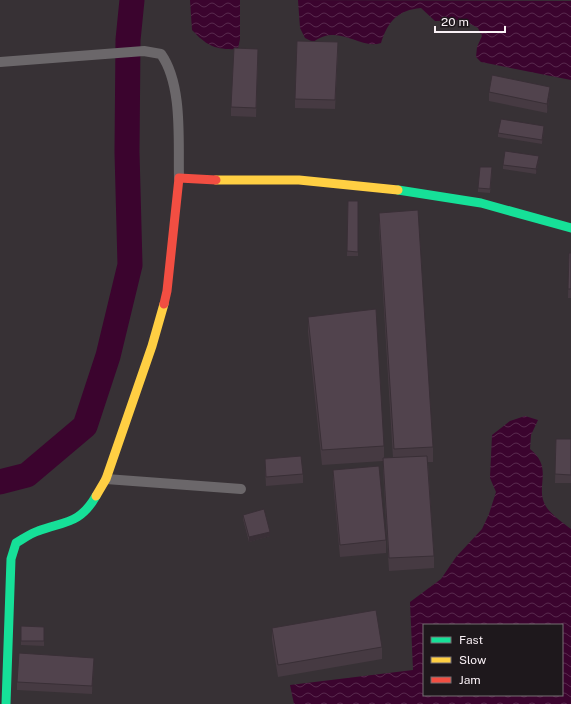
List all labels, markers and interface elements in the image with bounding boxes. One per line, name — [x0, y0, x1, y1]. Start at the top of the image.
scale bar — [435, 8, 505, 34]
text: 20 m — [441, 15, 469, 29]
legend — [423, 624, 563, 696]
text: Fast — [459, 633, 484, 647]
text: Slow — [459, 653, 487, 667]
text: Jam — [459, 673, 481, 687]

